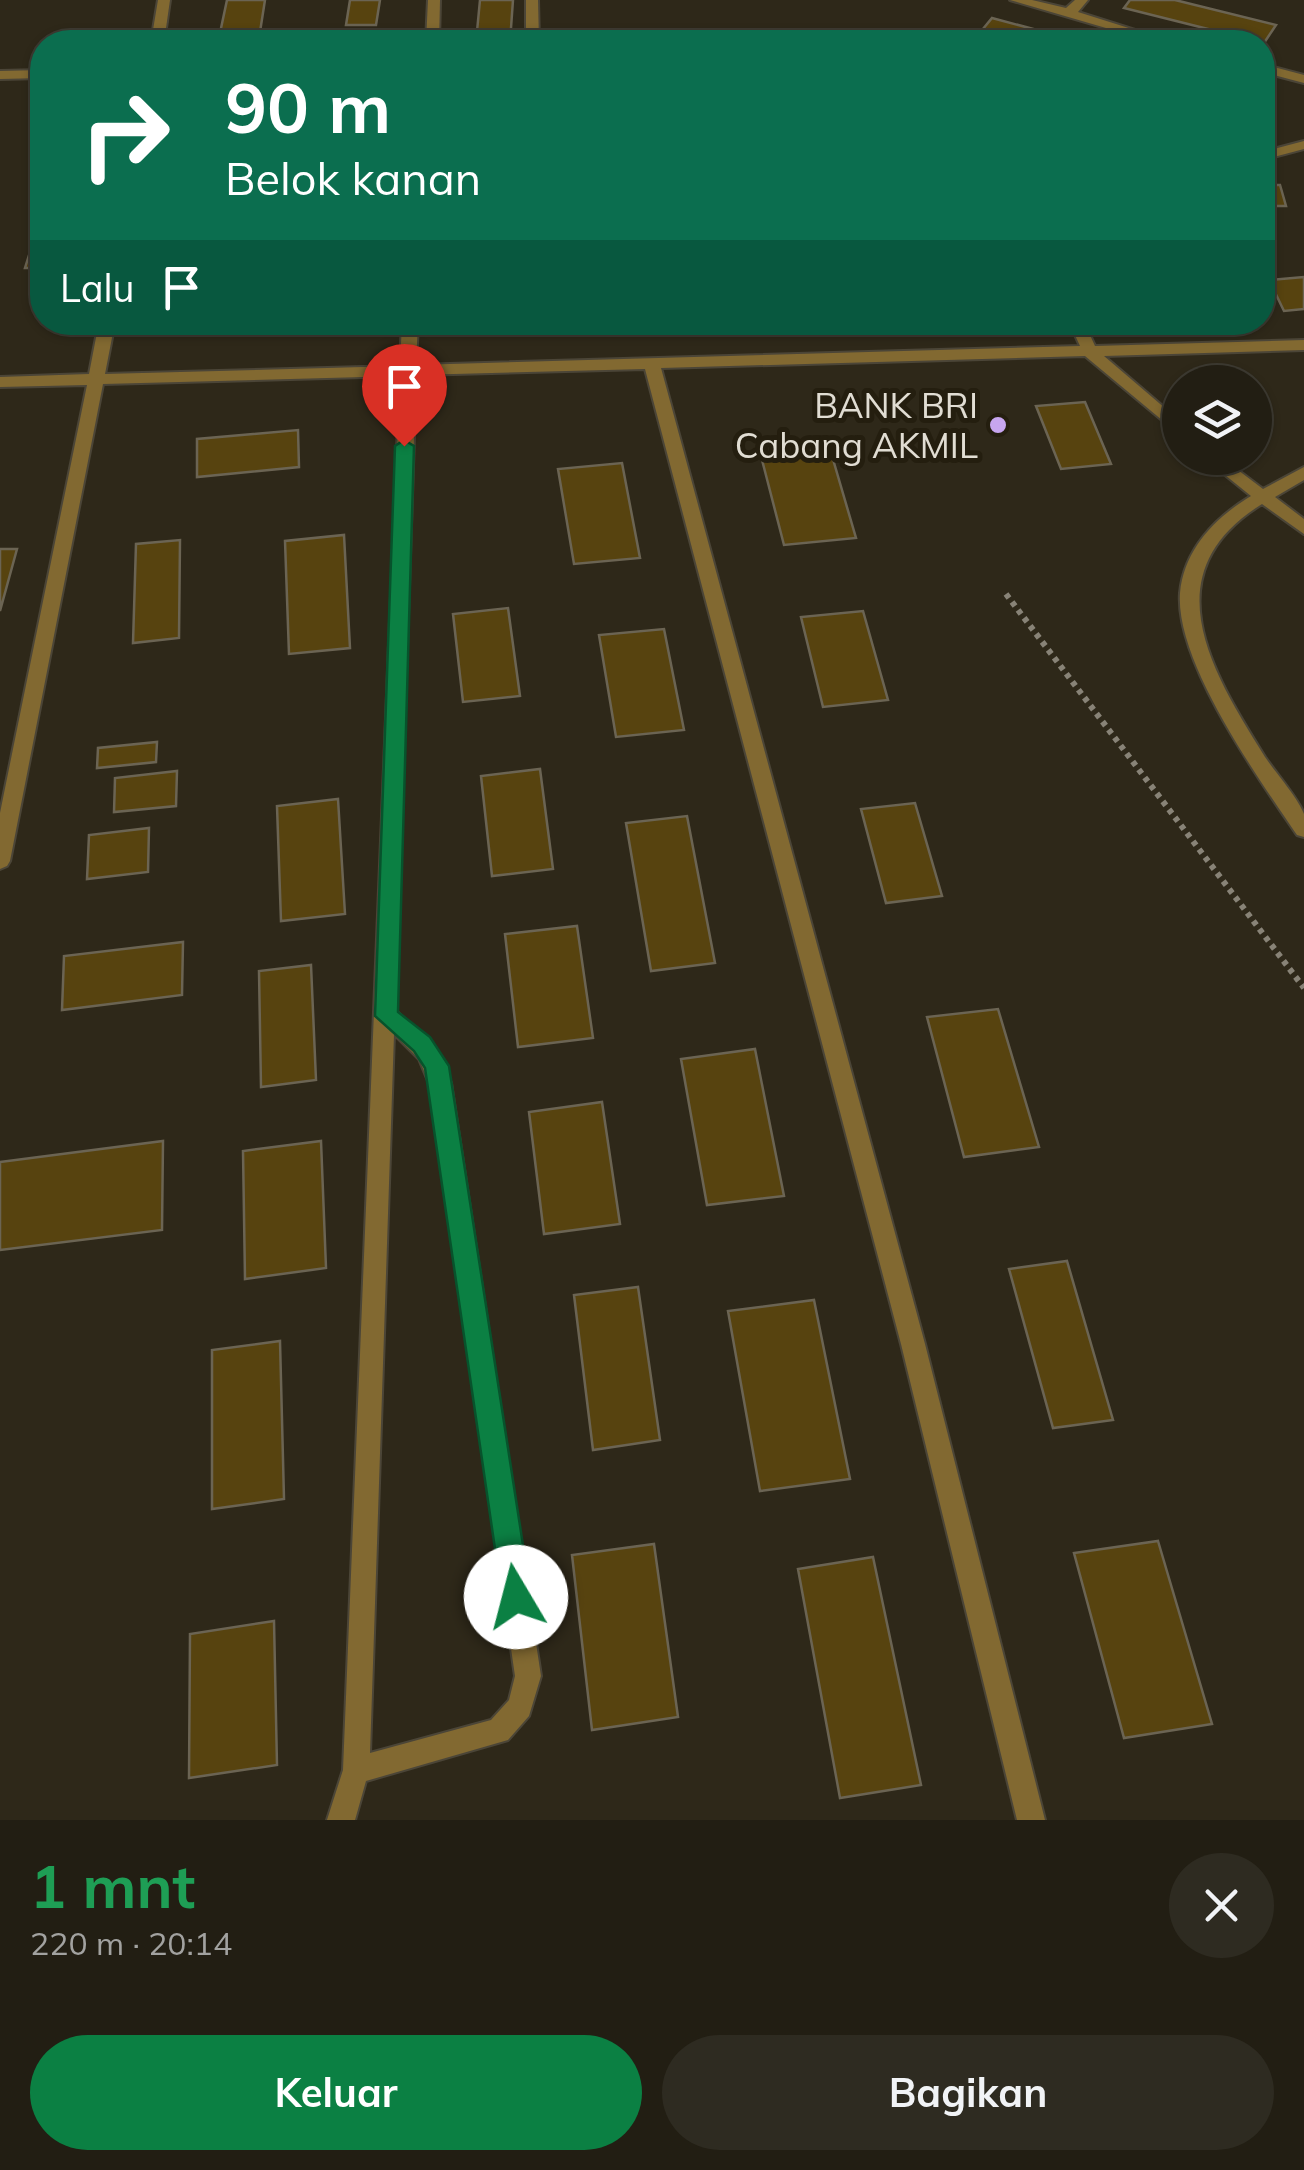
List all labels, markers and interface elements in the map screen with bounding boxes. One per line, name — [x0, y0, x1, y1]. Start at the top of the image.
text: 90 m — [225, 63, 391, 151]
icon: right — [60, 70, 190, 200]
text: Belok kanan — [225, 150, 481, 206]
icon: arrive — [154, 260, 209, 315]
text: Lalu — [60, 264, 134, 312]
pin — [362, 344, 447, 447]
icon: arrive — [377, 359, 432, 414]
map controls — [1162, 365, 1272, 475]
button: layers — [1162, 365, 1272, 475]
place label: BANK BRI Cabang AKMIL — [735, 383, 978, 467]
marker: BANK BRI Cabang AKMIL — [987, 414, 1009, 436]
position arrow — [464, 1545, 568, 1649]
text: 1 mnt — [30, 1848, 195, 1923]
button: close — [1169, 1853, 1274, 1958]
text: 220 m · 20:14 — [30, 1923, 232, 1963]
button: Keluar — [30, 2035, 642, 2150]
button: Bagikan — [662, 2035, 1274, 2150]

